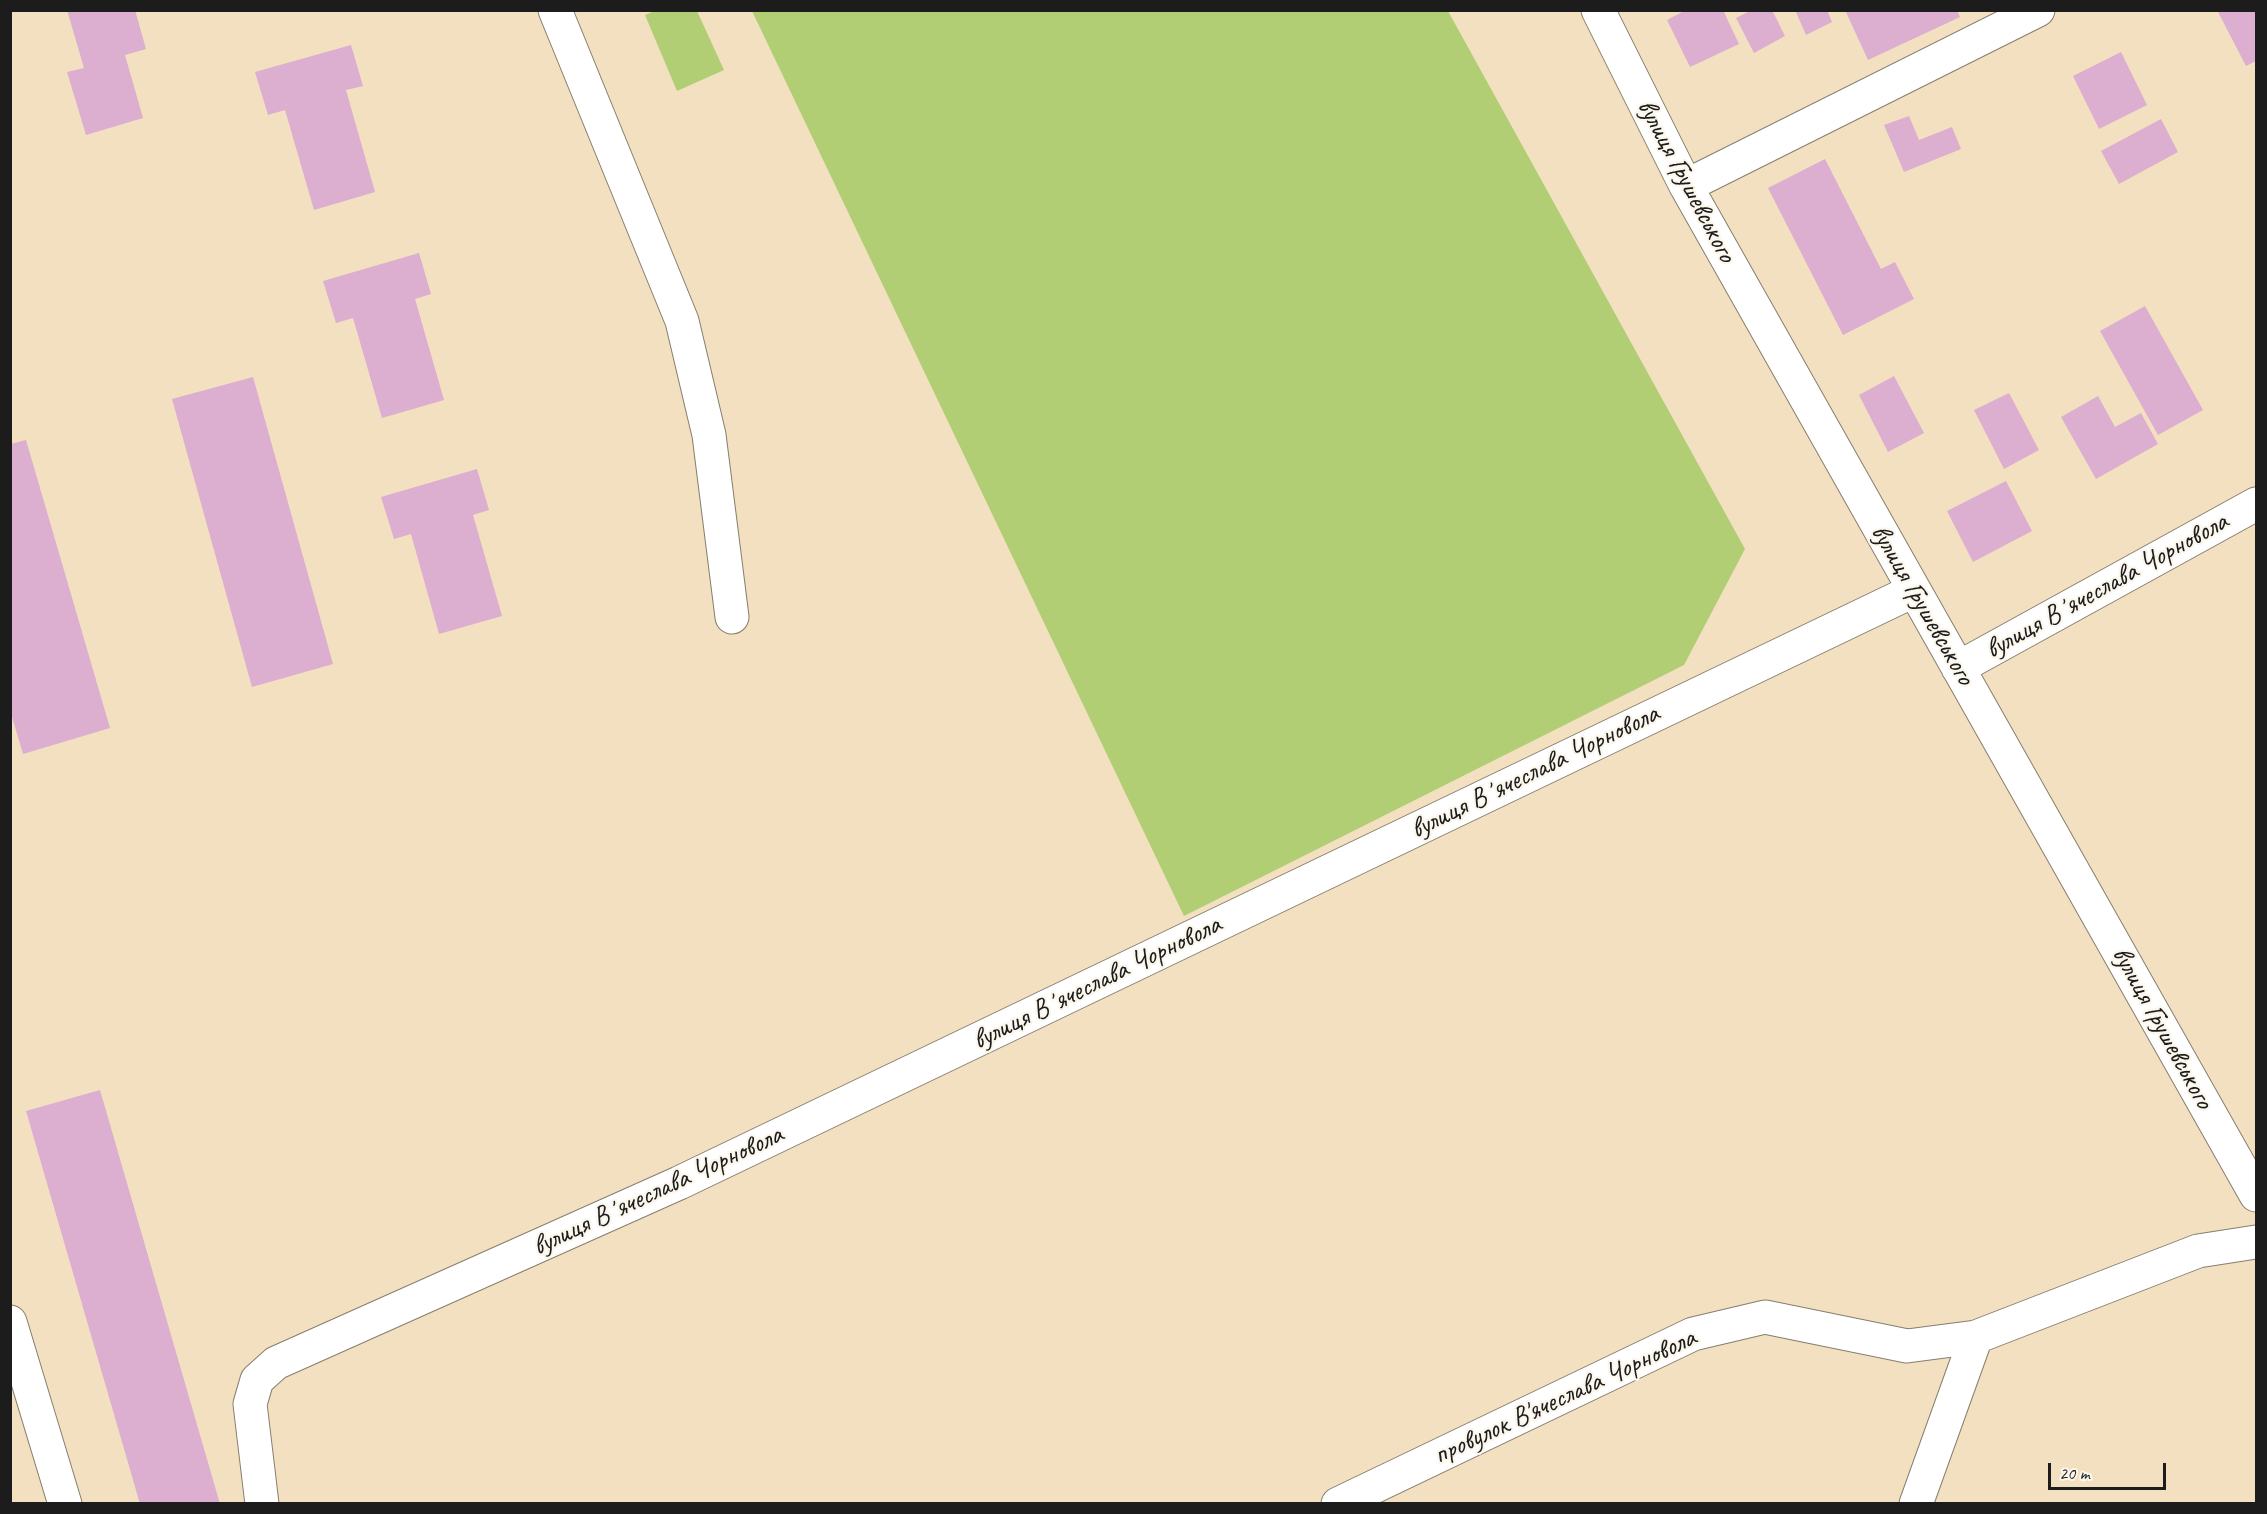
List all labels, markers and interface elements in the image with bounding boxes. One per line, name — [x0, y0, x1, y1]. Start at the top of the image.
street label: вулиця Грушевського — [1629, 94, 1743, 268]
street label: вулиця Вʼячеслава Чорновола — [1980, 505, 2234, 667]
street label: вулиця Грушевського — [1862, 519, 1982, 691]
street label: вулиця Вʼячеслава Чорновола — [1405, 697, 1665, 847]
street label: вулиця Вʼячеслава Чорновола — [967, 908, 1227, 1058]
street label: вулиця Грушевського — [2104, 941, 2220, 1115]
street label: вулиця Вʼячеслава Чорновола — [527, 1118, 789, 1264]
street label: провулок В'ячеслава Чорновола — [1428, 1321, 1702, 1473]
scale bar — [2051, 1451, 2170, 1489]
text: 20 m — [2059, 1462, 2090, 1484]

